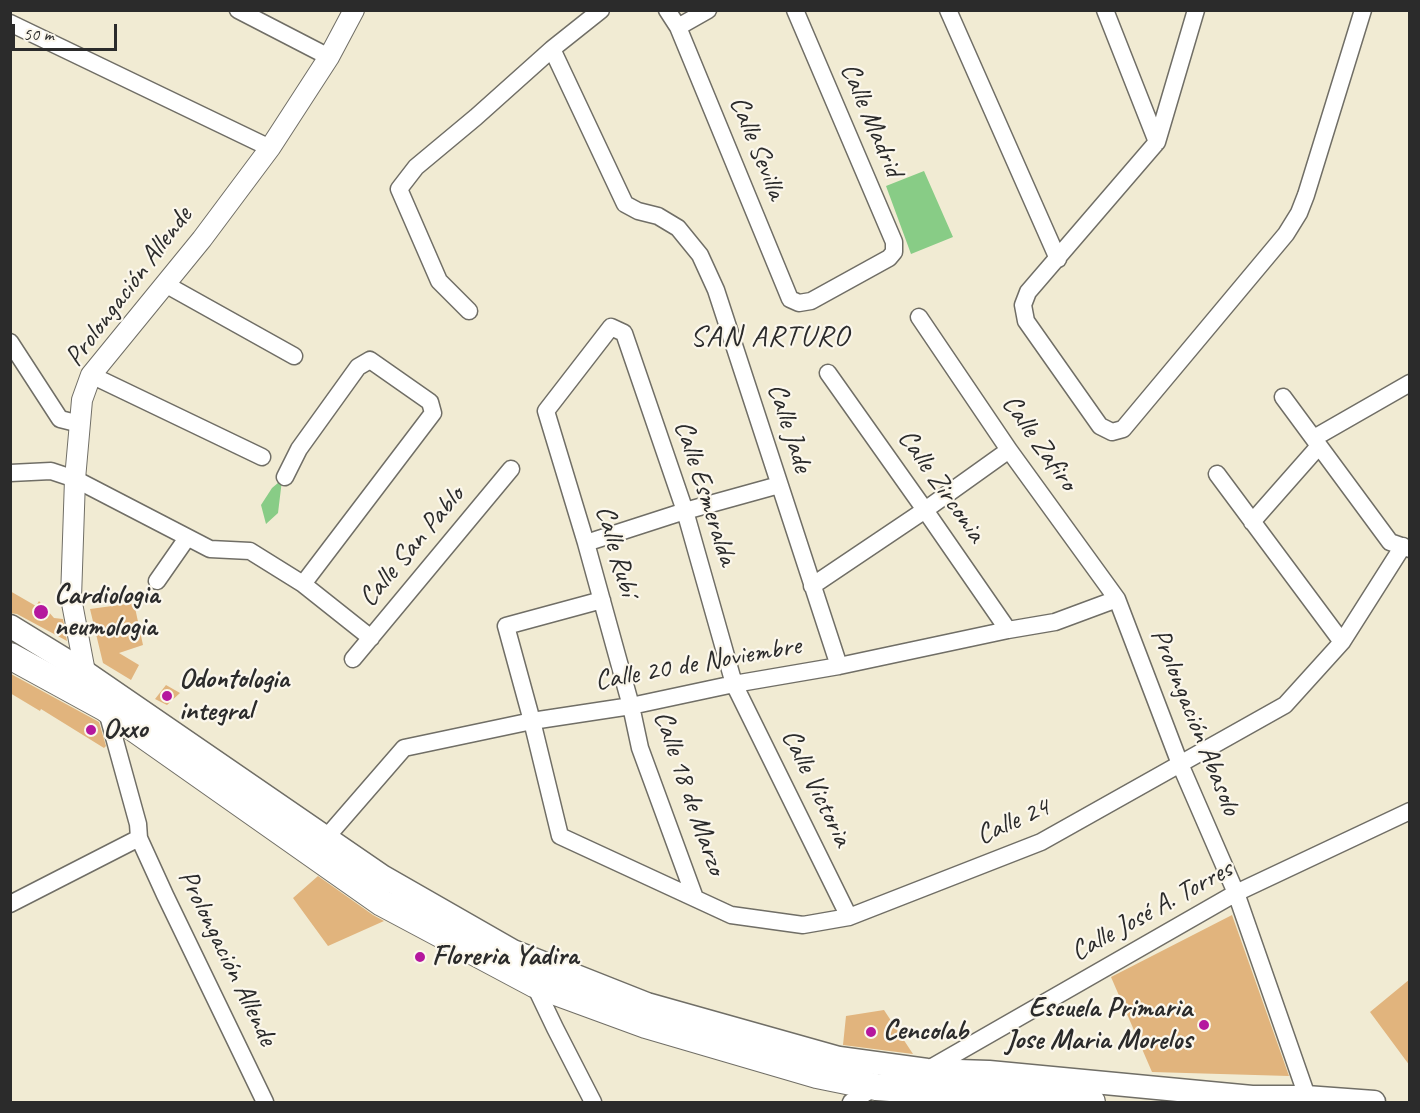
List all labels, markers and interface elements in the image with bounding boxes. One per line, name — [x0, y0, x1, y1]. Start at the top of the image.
scale bar — [15, 12, 120, 50]
text: 50 m — [23, 23, 54, 45]
street label: Calle Madrid — [832, 58, 910, 182]
street label: Calle Sevilla — [721, 91, 793, 205]
street label: Prolongación Allende — [58, 201, 200, 373]
district label: SAN ARTURO — [691, 319, 849, 355]
street label: Calle Jade — [759, 379, 819, 477]
street label: Calle Zafiro — [994, 388, 1084, 498]
street label: Calle Esmeralda — [666, 417, 744, 569]
street label: Calle Zirconia — [890, 423, 992, 549]
street label: Calle San Pablo — [352, 480, 472, 614]
street label: Calle Rubí — [587, 502, 645, 600]
place label: Cardiologia neumologia — [54, 579, 159, 645]
marker: Cardiologia neumologia — [32, 603, 50, 621]
street label: Prolongación Abasolo — [1142, 624, 1248, 820]
street label: Calle 20 de Noviembre — [592, 629, 804, 699]
place label: Odontologia integral — [179, 663, 289, 729]
marker: Odontologia integral — [160, 689, 174, 703]
street label: Calle 18 de Marzo — [645, 707, 733, 879]
place label: Oxxo — [103, 713, 147, 747]
marker: Oxxo — [84, 723, 98, 737]
street label: Calle Victoria — [773, 724, 859, 852]
street label: Calle 24 — [971, 791, 1055, 853]
street label: Calle José A. Torres — [1065, 853, 1239, 969]
street label: Prolongación Allende — [170, 865, 284, 1051]
place label: Floreria Yadira — [432, 940, 578, 974]
marker: Floreria Yadira — [413, 950, 427, 964]
place label: Escuela Primaria Jose Maria Morelos — [1006, 992, 1192, 1058]
place label: Cencolab — [883, 1015, 968, 1049]
marker: Escuela Primaria Jose Maria Morelos — [1197, 1018, 1211, 1032]
marker: Cencolab — [864, 1025, 878, 1039]

